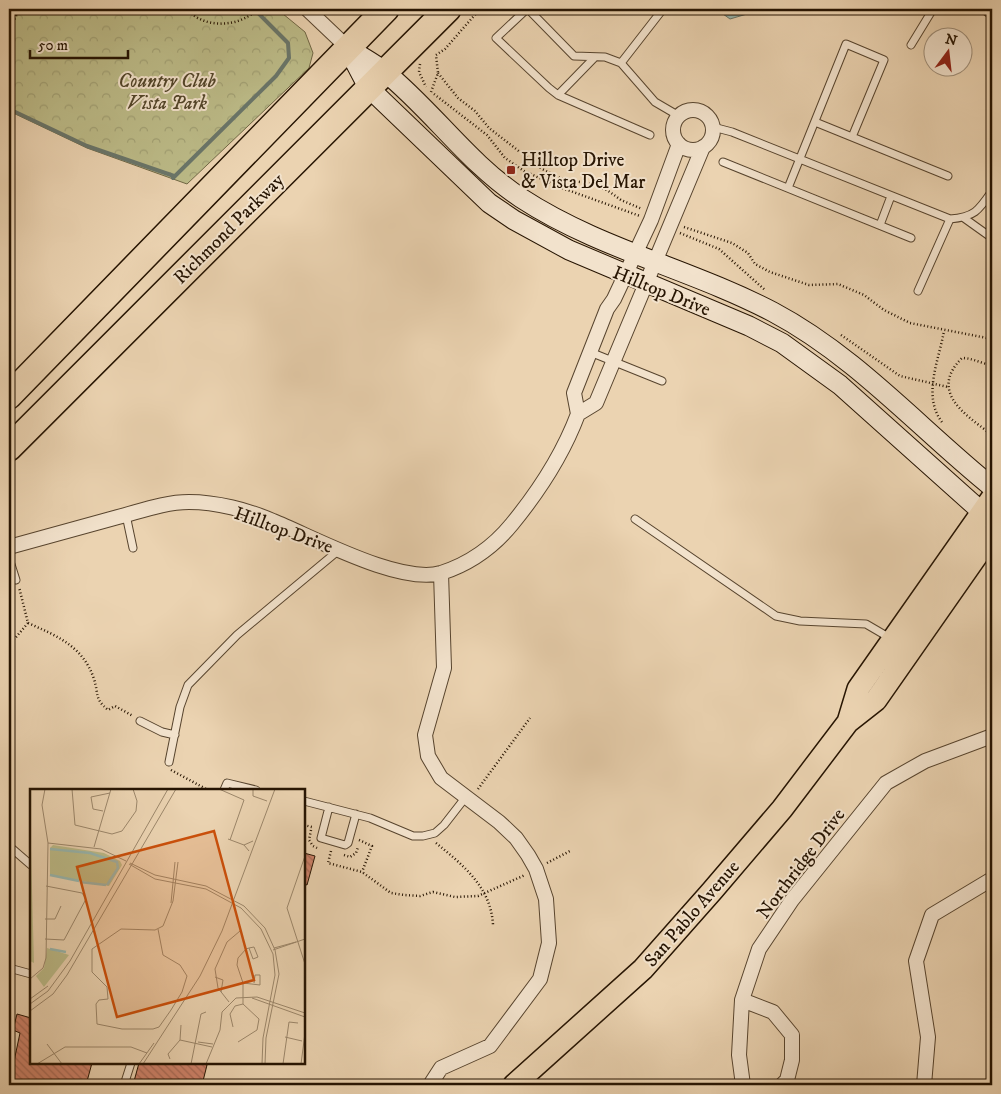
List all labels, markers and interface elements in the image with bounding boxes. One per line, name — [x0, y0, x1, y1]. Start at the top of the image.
scale bar — [30, 28, 128, 60]
north arrow — [924, 28, 974, 78]
text: N — [943, 30, 959, 51]
text: 50 m — [38, 36, 68, 55]
park label: Country Club Vista Park — [118, 70, 216, 115]
place label: Hilltop Drive & Vista Del Mar — [521, 149, 645, 194]
marker: Hilltop Drive & Vista Del Mar — [505, 164, 517, 176]
street label: Richmond Parkway — [169, 168, 290, 289]
street label: Hilltop Drive — [609, 261, 714, 321]
street label: Hilltop Drive — [231, 502, 336, 559]
inset map — [30, 789, 305, 1064]
street label: Northridge Drive — [752, 804, 850, 924]
street label: San Pablo Avenue — [640, 856, 745, 972]

